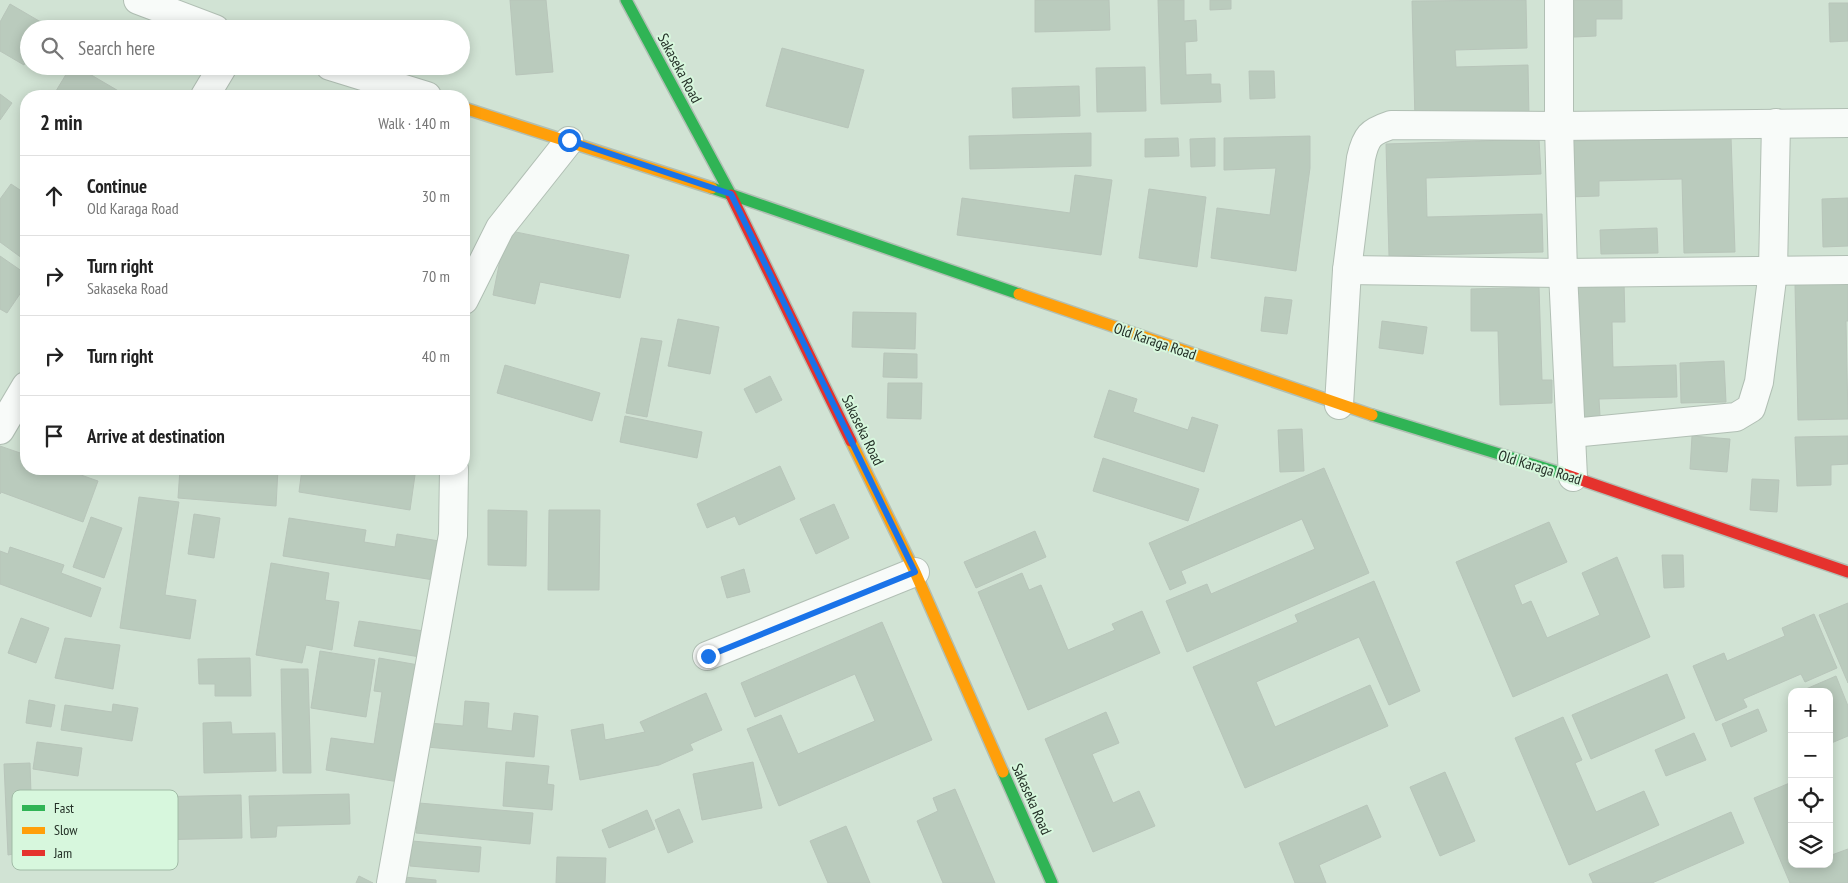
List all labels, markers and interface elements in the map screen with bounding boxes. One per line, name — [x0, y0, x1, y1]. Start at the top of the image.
search box — [20, 20, 470, 75]
street label: Sakaseka Road — [654, 30, 706, 106]
icon: search — [38, 34, 66, 62]
text: Search here — [78, 36, 155, 60]
text: 2 min — [40, 109, 82, 136]
text: Walk · 140 m — [378, 113, 450, 133]
route start — [558, 129, 581, 152]
text: Continue — [87, 174, 147, 198]
icon: ahead — [40, 182, 68, 210]
text: 30 m — [422, 186, 450, 206]
text: Old Karaga Road — [87, 198, 179, 218]
text: Turn right — [87, 254, 153, 278]
icon: right — [40, 262, 68, 290]
text: 70 m — [422, 266, 450, 286]
text: Sakaseka Road — [87, 278, 168, 298]
street label: Old Karaga Road — [1111, 318, 1199, 364]
icon: right — [40, 342, 68, 370]
text: Turn right — [87, 344, 153, 368]
text: 40 m — [422, 346, 450, 366]
street label: Sakaseka Road — [838, 392, 888, 468]
icon: arrive — [40, 422, 68, 450]
text: Arrive at destination — [87, 424, 225, 448]
street label: Old Karaga Road — [1496, 445, 1584, 489]
route end — [697, 645, 720, 668]
map controls — [1788, 688, 1833, 868]
button: + — [1788, 688, 1833, 733]
button: − — [1788, 733, 1833, 778]
street label: Sakaseka Road — [1008, 760, 1056, 838]
button: locate — [1788, 778, 1833, 823]
legend — [12, 790, 178, 870]
text: Fast — [54, 799, 74, 817]
text: Slow — [54, 821, 78, 839]
button: layers — [1788, 823, 1833, 868]
text: Jam — [53, 844, 72, 862]

